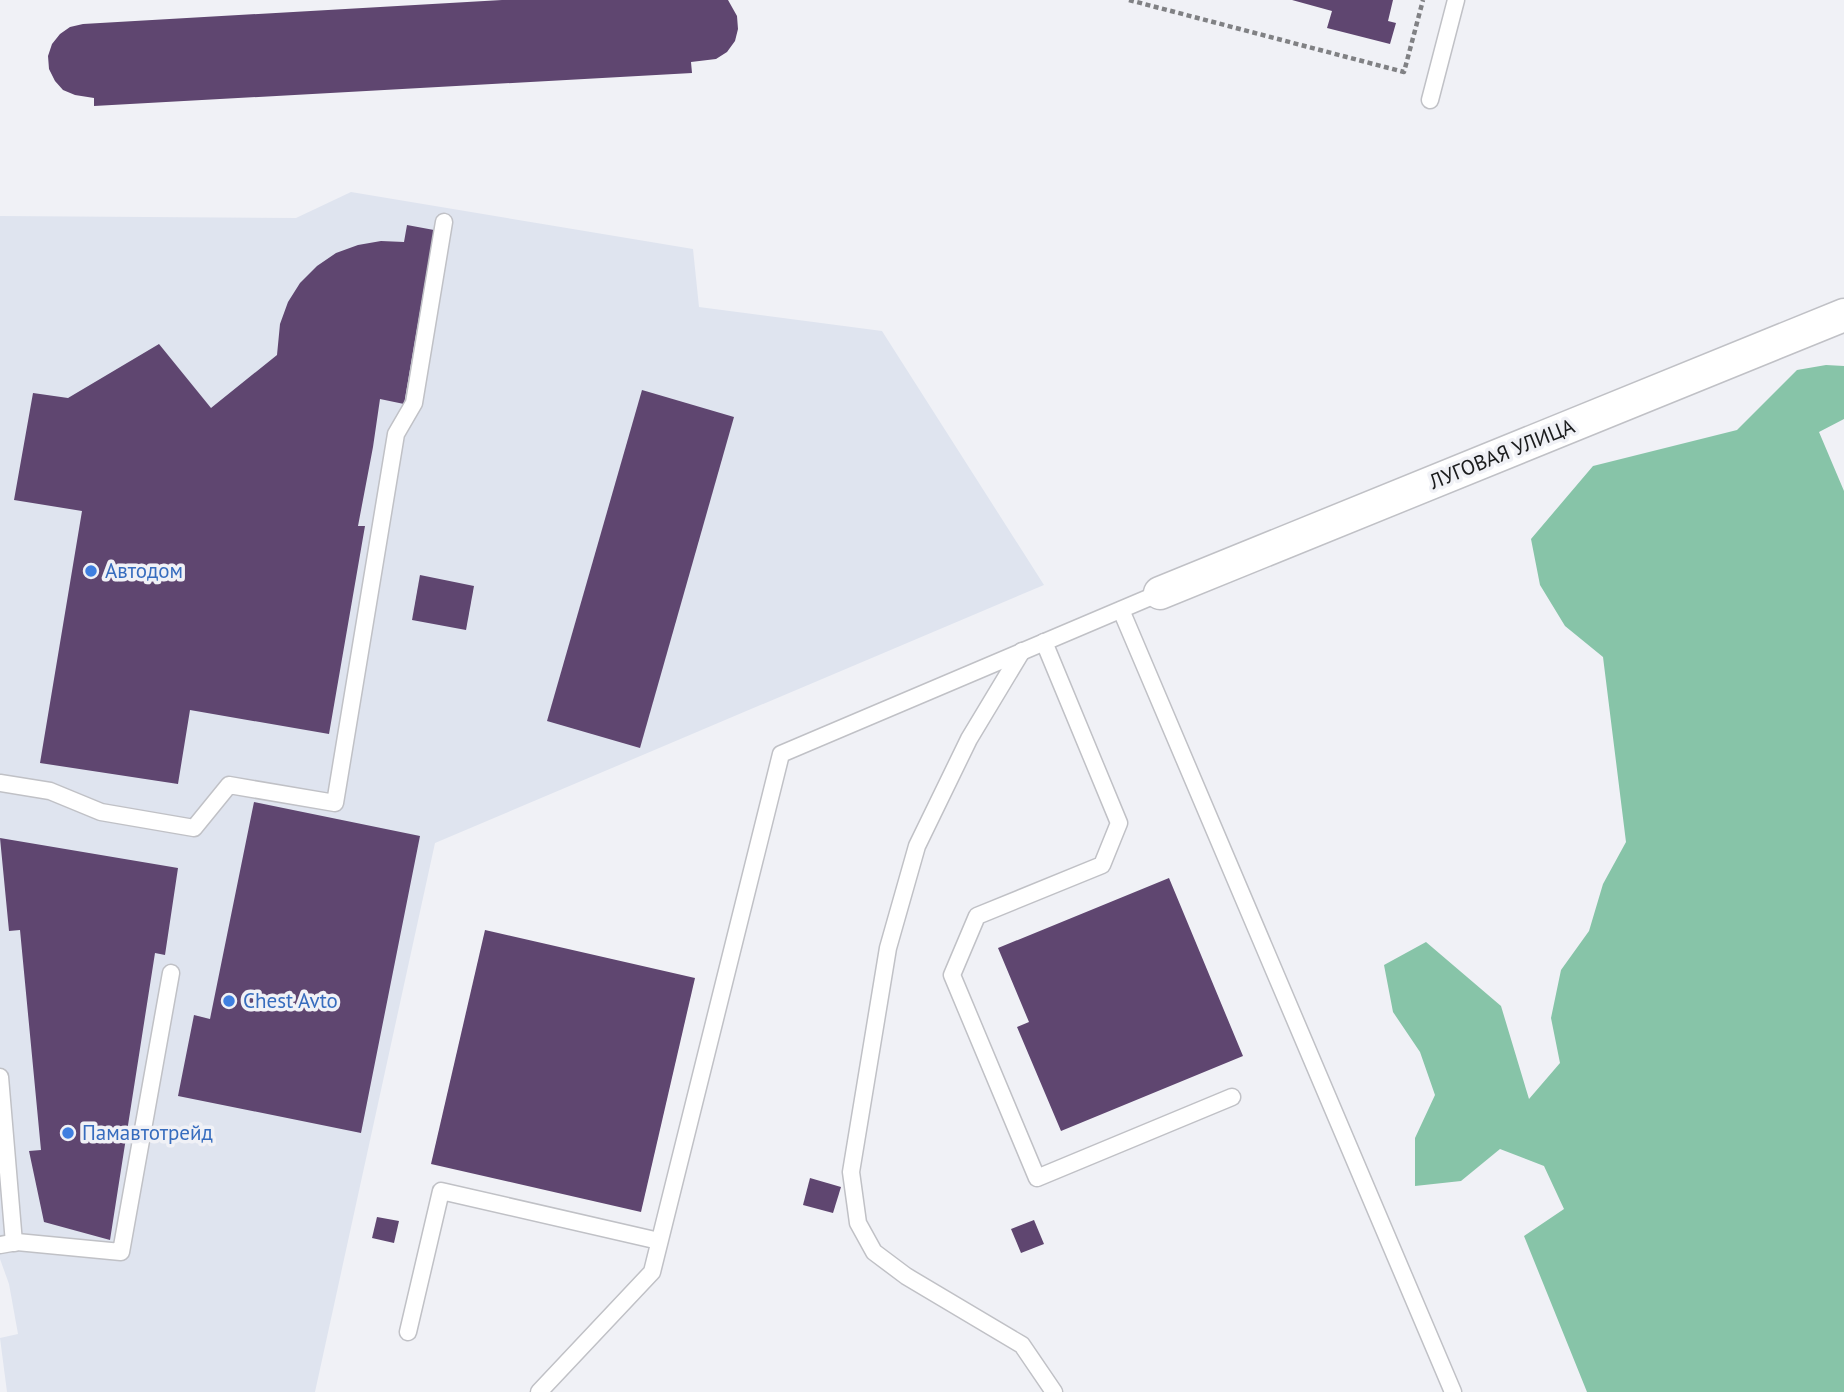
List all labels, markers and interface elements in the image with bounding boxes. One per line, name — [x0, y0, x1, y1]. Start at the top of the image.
street label: ЛУГОВАЯ УЛИЦА — [1424, 412, 1579, 495]
place label: Автодом — [105, 557, 183, 584]
marker: Автодом — [83, 563, 99, 579]
place label: Chest Avto — [243, 987, 338, 1014]
marker: Chest Avto — [221, 993, 237, 1009]
place label: Памавтотрейд — [82, 1119, 213, 1146]
marker: Памавтотрейд — [60, 1125, 76, 1141]

